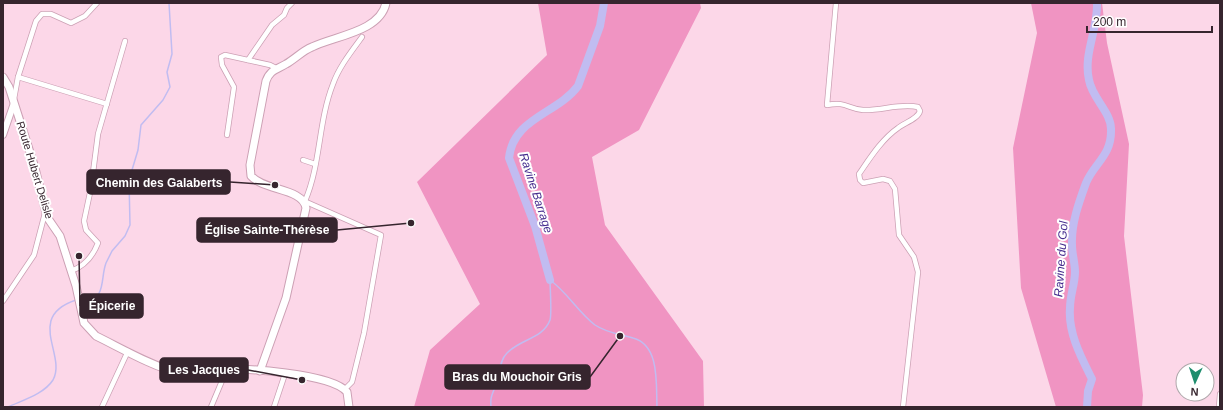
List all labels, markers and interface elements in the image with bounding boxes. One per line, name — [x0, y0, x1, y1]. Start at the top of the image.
scale bar — [1087, 8, 1212, 34]
text: 200 m — [1093, 15, 1126, 29]
street label: Route Hubert Delisle — [14, 120, 56, 220]
water label: Ravine Barrage — [516, 151, 556, 235]
callout: Chemin des Galaberts — [87, 170, 230, 194]
text: Chemin des Galaberts — [96, 176, 223, 190]
callout: Église Sainte-Thérèse — [197, 218, 337, 242]
water label: Ravine du Gol — [1051, 220, 1071, 297]
text: Église Sainte-Thérèse — [205, 222, 330, 237]
callout: Épicerie — [80, 294, 143, 318]
text: Épicerie — [89, 298, 136, 313]
callout: Les Jacques — [160, 358, 248, 382]
north arrow — [1175, 362, 1215, 402]
text: Les Jacques — [168, 363, 240, 377]
callout: Bras du Mouchoir Gris — [445, 365, 590, 389]
text: Bras du Mouchoir Gris — [452, 370, 582, 384]
text: N — [1190, 386, 1199, 398]

